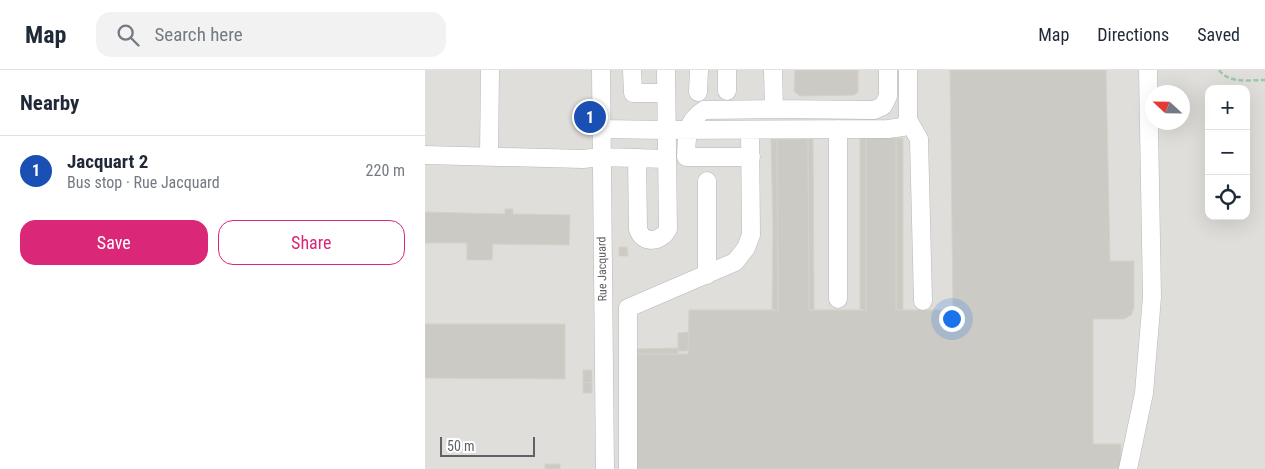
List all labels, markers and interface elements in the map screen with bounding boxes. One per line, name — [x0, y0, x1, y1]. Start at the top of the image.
search box — [96, 12, 446, 57]
text: Map — [25, 21, 66, 49]
icon: search — [114, 21, 142, 49]
text: Search here — [154, 23, 243, 46]
text: Map — [1038, 24, 1069, 45]
text: Directions — [1097, 24, 1169, 45]
text: Saved — [1197, 24, 1240, 45]
north arrow — [1145, 85, 1190, 130]
map controls — [1205, 85, 1250, 220]
button: + — [1205, 85, 1250, 130]
text: Nearby — [20, 91, 79, 115]
pin: 1 — [574, 98, 606, 136]
button: − — [1205, 130, 1250, 175]
text: Jacquart 2 — [67, 150, 148, 173]
text: 1 — [32, 161, 40, 180]
text: 220 m — [366, 161, 405, 180]
text: Bus stop · Rue Jacquard — [67, 173, 220, 192]
button: locate — [1205, 175, 1250, 220]
button: Save — [20, 220, 208, 265]
button: Share — [218, 220, 405, 265]
street label: Rue Jacquard — [594, 236, 610, 301]
your location — [939, 306, 965, 332]
scale bar — [440, 434, 535, 457]
text: 50 m — [447, 438, 475, 454]

